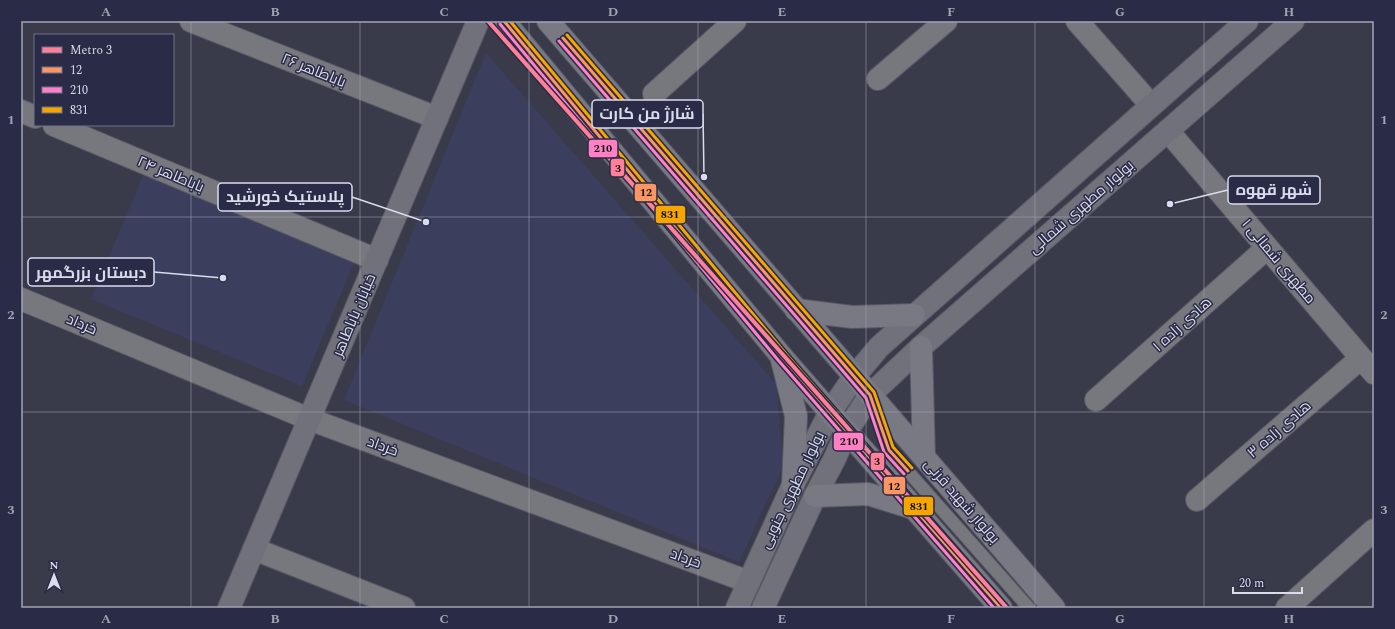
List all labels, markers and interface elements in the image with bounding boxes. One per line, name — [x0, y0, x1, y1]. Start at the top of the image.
text: A — [101, 2, 111, 22]
text: B — [270, 2, 280, 22]
text: C — [439, 2, 449, 22]
text: D — [608, 2, 618, 22]
text: E — [778, 2, 787, 22]
text: F — [947, 2, 955, 22]
text: G — [1115, 2, 1125, 22]
text: H — [1284, 2, 1295, 22]
legend — [34, 34, 174, 126]
text: Metro 3 — [70, 41, 112, 60]
street label: باباطاهر ۲۶ — [278, 47, 350, 94]
text: 12 — [70, 61, 82, 80]
text: 210 — [70, 81, 88, 100]
callout: شارژ من کارت — [592, 100, 703, 128]
text: 831 — [70, 101, 88, 120]
text: شارژ من کارت — [599, 102, 695, 126]
text: 1 — [7, 110, 15, 130]
text: 1 — [1380, 110, 1388, 130]
line badge: 210 — [588, 139, 618, 158]
text: 210 — [594, 140, 612, 157]
street label: باباطاهر ۲۴ — [134, 150, 208, 199]
street label: بولوار مطهری شمالی — [1023, 155, 1139, 260]
line badge: 3 — [610, 158, 625, 177]
text: 3 — [615, 160, 621, 177]
callout: شهر قهوه — [1228, 176, 1320, 204]
text: شهر قهوه — [1236, 178, 1312, 202]
callout: پلاستیک خورشید — [218, 183, 352, 211]
line badge: 12 — [634, 183, 657, 202]
text: 12 — [640, 184, 652, 201]
text: پلاستیک خورشید — [226, 185, 344, 209]
line badge: 831 — [655, 205, 686, 224]
text: 831 — [661, 206, 679, 223]
street label: مطهری شمالی ۱ — [1236, 214, 1321, 309]
callout: دبستان بزرگمهر — [28, 258, 154, 286]
text: دبستان بزرگمهر — [35, 261, 146, 285]
street label: خیابان باباطاهر — [326, 270, 382, 361]
street label: هادی زاده ۱ — [1147, 291, 1217, 357]
text: 2 — [7, 305, 15, 325]
text: 2 — [1380, 305, 1388, 325]
street label: خرداد — [63, 308, 101, 341]
street label: هادی زاده ۳ — [1242, 395, 1317, 464]
street label: بولوار مطهری جنوبی — [754, 428, 831, 553]
street label: خرداد — [364, 430, 401, 463]
line badge: 210 — [833, 432, 864, 451]
text: 210 — [840, 433, 858, 450]
line badge: 3 — [870, 452, 885, 471]
text: 3 — [874, 453, 880, 470]
street label: بولوار شهید قرنی — [918, 454, 1005, 549]
line badge: 12 — [883, 476, 906, 495]
text: 12 — [888, 478, 900, 495]
line badge: 831 — [903, 496, 934, 516]
text: 831 — [910, 498, 928, 515]
text: 3 — [7, 500, 15, 520]
text: 3 — [1380, 500, 1388, 520]
street label: خرداد — [667, 542, 704, 575]
north arrow — [34, 555, 74, 595]
text: N — [50, 557, 59, 574]
scale bar — [1233, 569, 1302, 595]
text: 20 m — [1239, 574, 1264, 593]
text: A — [101, 609, 111, 629]
text: B — [270, 609, 280, 629]
text: C — [439, 609, 449, 629]
text: D — [608, 609, 618, 629]
text: E — [778, 609, 787, 629]
text: F — [947, 609, 955, 629]
text: G — [1115, 609, 1125, 629]
text: H — [1284, 609, 1295, 629]

